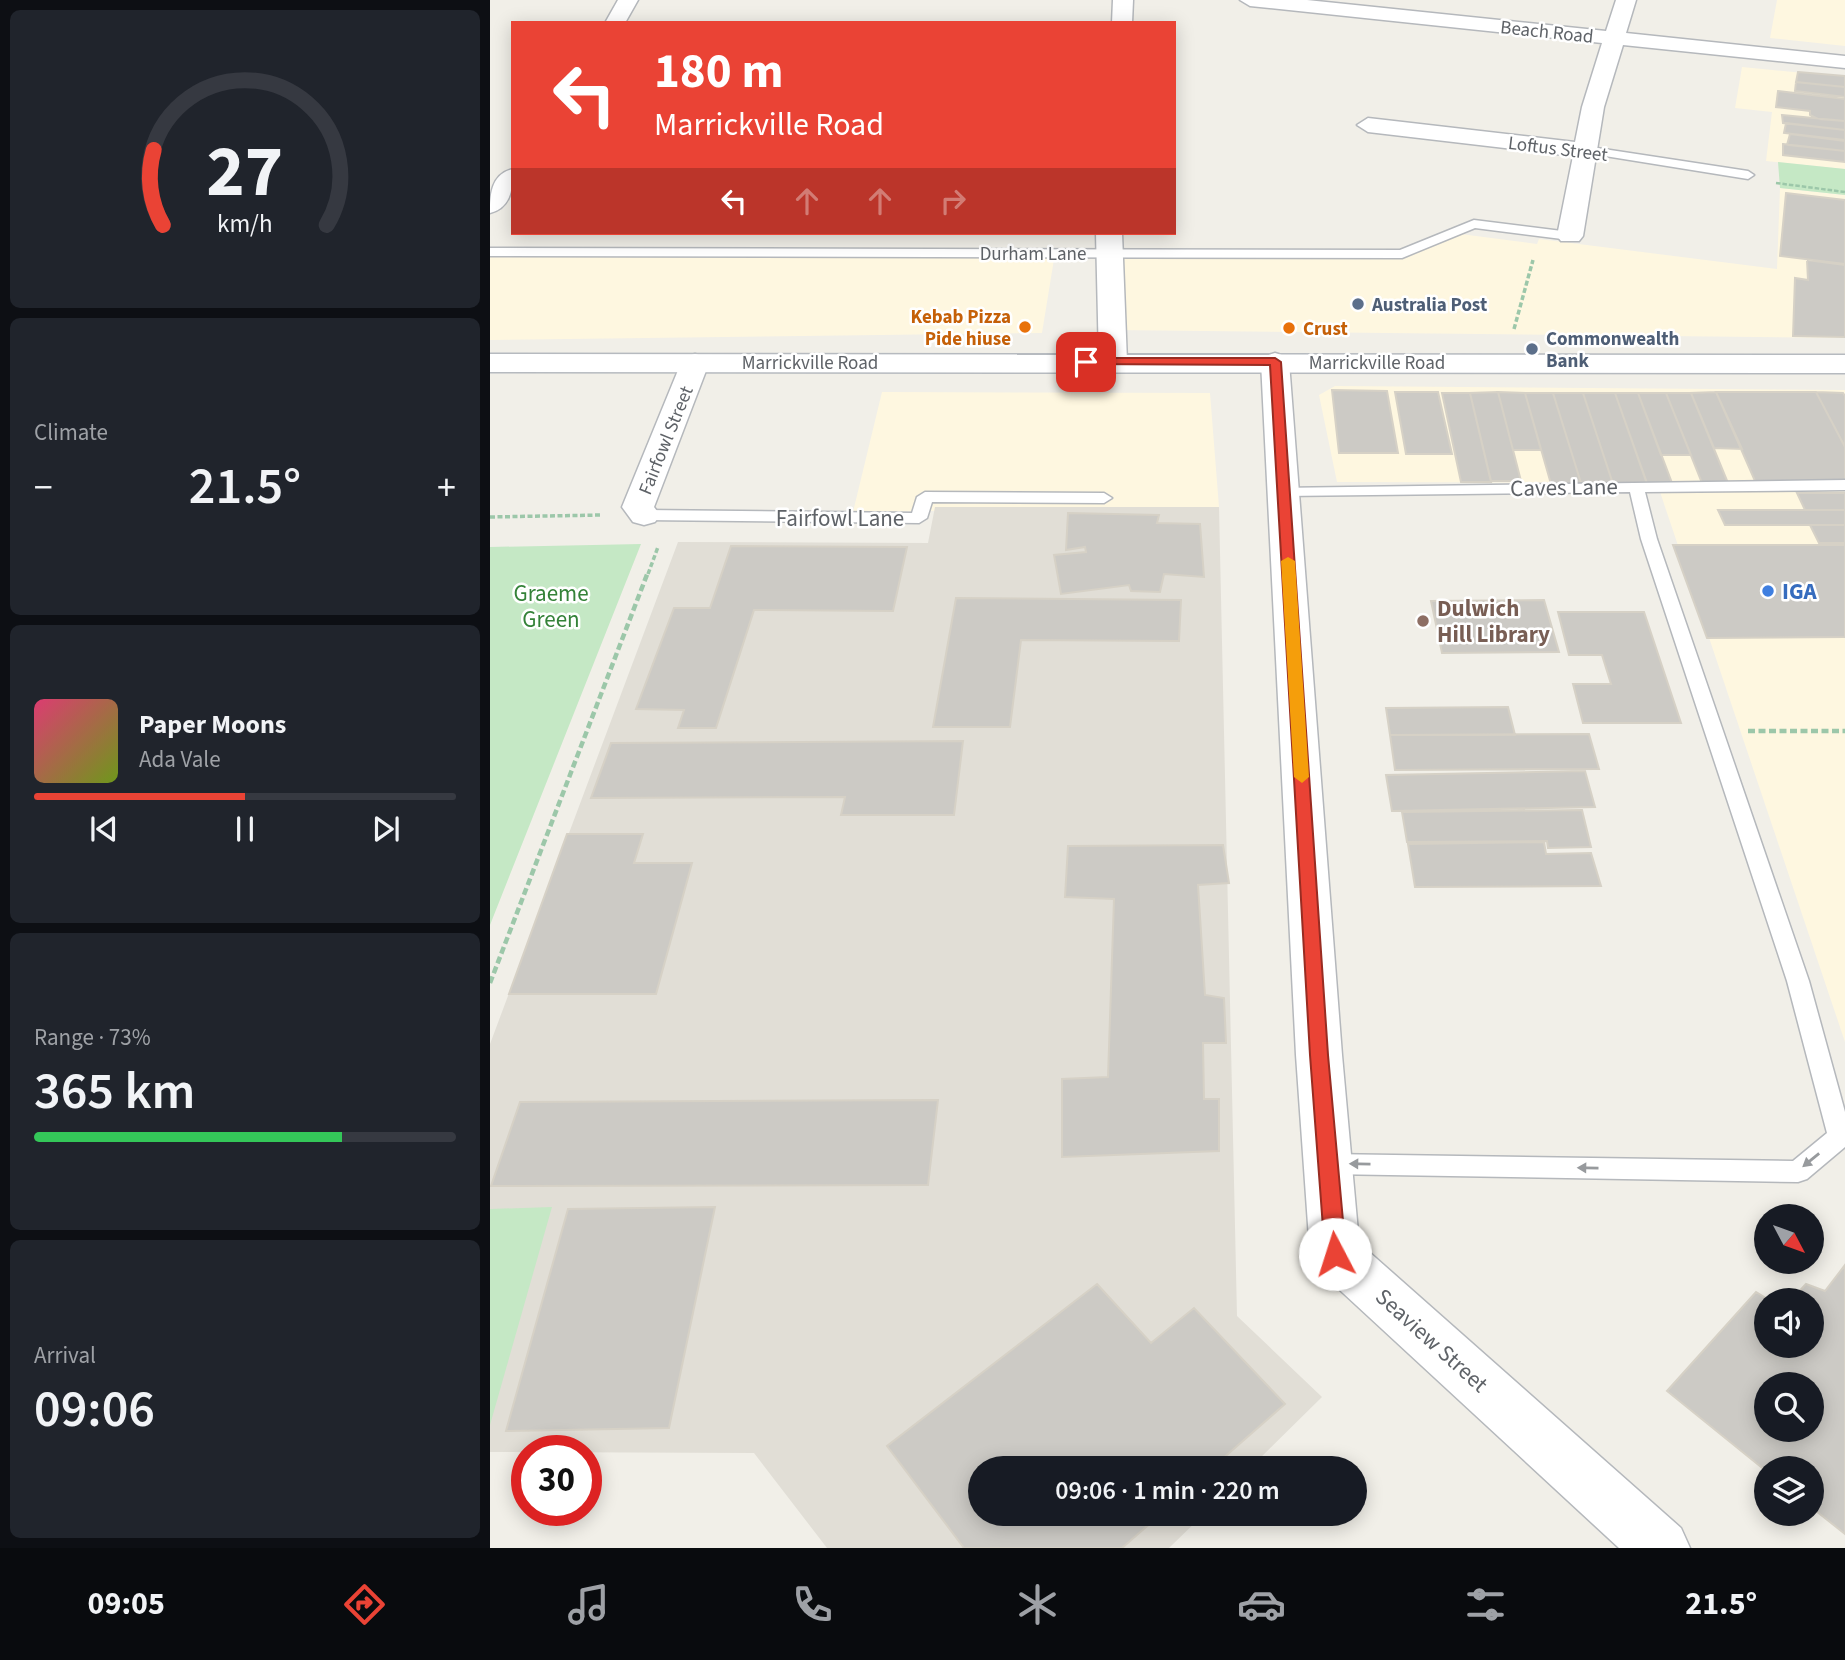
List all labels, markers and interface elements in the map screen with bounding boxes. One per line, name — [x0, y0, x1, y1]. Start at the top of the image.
street label: Beach Road — [1499, 14, 1595, 51]
text: 180 m — [654, 37, 783, 107]
icon: left — [539, 49, 630, 140]
text: Marrickville Road — [654, 102, 884, 148]
text: 27 — [207, 120, 283, 224]
street label: Loftus Street — [1506, 130, 1610, 169]
icon: left — [715, 182, 753, 220]
icon: ahead — [788, 182, 826, 220]
icon: ahead — [861, 182, 899, 220]
icon: right — [934, 182, 972, 220]
text: km/h — [217, 206, 273, 242]
street label: Durham Lane — [980, 241, 1086, 268]
place label: Australia Post — [1371, 292, 1487, 319]
marker: Australia Post — [1350, 296, 1366, 312]
place label: Kebab Pizza Pide hiuse — [911, 304, 1011, 353]
place label: Crust — [1303, 316, 1348, 343]
marker: Kebab Pizza Pide hiuse — [1017, 319, 1033, 335]
marker: Crust — [1281, 320, 1297, 336]
place label: Commonwealth Bank — [1546, 326, 1679, 375]
pin — [1056, 332, 1116, 392]
marker: Commonwealth Bank — [1524, 341, 1540, 357]
icon: arrive — [1067, 343, 1105, 381]
street label: Marrickville Road — [742, 350, 878, 377]
street label: Marrickville Road — [1309, 350, 1445, 377]
street label: Fairfowl Street — [632, 382, 701, 499]
text: Climate — [34, 416, 108, 449]
text: 21.5° — [189, 450, 301, 524]
text: − — [34, 461, 53, 515]
text: + — [437, 461, 456, 515]
street label: Caves Lane — [1510, 470, 1618, 505]
street label: Fairfowl Lane — [776, 502, 904, 535]
place label: IGA — [1782, 575, 1817, 608]
park label: Graeme Green — [513, 577, 589, 636]
marker: IGA — [1760, 583, 1776, 599]
place label: Dulwich Hill Library — [1437, 592, 1550, 651]
marker: Dulwich Hill Library — [1415, 613, 1431, 629]
text: Paper Moons — [139, 706, 286, 743]
text: Ada Vale — [139, 743, 221, 776]
icon: previous — [85, 810, 123, 848]
icon: pause — [226, 810, 264, 848]
icon: next — [367, 810, 405, 848]
text: Range · 73% — [34, 1021, 151, 1054]
text: 365 km — [34, 1055, 195, 1129]
one-way arrow — [1803, 1153, 1821, 1168]
one-way arrow — [1349, 1158, 1371, 1170]
one-way arrow — [1577, 1162, 1599, 1174]
north arrow — [1754, 1204, 1824, 1274]
map controls — [1754, 1204, 1824, 1526]
position arrow — [1298, 1217, 1372, 1291]
street label: Seaview Street — [1368, 1281, 1496, 1400]
button: sound — [1754, 1288, 1824, 1358]
text: Arrival — [34, 1339, 96, 1372]
button: search — [1754, 1372, 1824, 1442]
text: 09:06 — [34, 1373, 155, 1447]
speed limit sign: 30 — [511, 1435, 602, 1526]
button: layers — [1754, 1456, 1824, 1526]
text: 09:06 · 1 min · 220 m — [1055, 1472, 1280, 1509]
icon: directions — [340, 1580, 389, 1629]
icon: music — [564, 1580, 613, 1629]
icon: phone — [788, 1580, 837, 1629]
icon: climate — [1013, 1580, 1062, 1629]
icon: car — [1237, 1580, 1286, 1629]
icon: filters — [1461, 1580, 1510, 1629]
text: 09:05 — [88, 1581, 165, 1627]
text: 21.5° — [1685, 1581, 1757, 1627]

